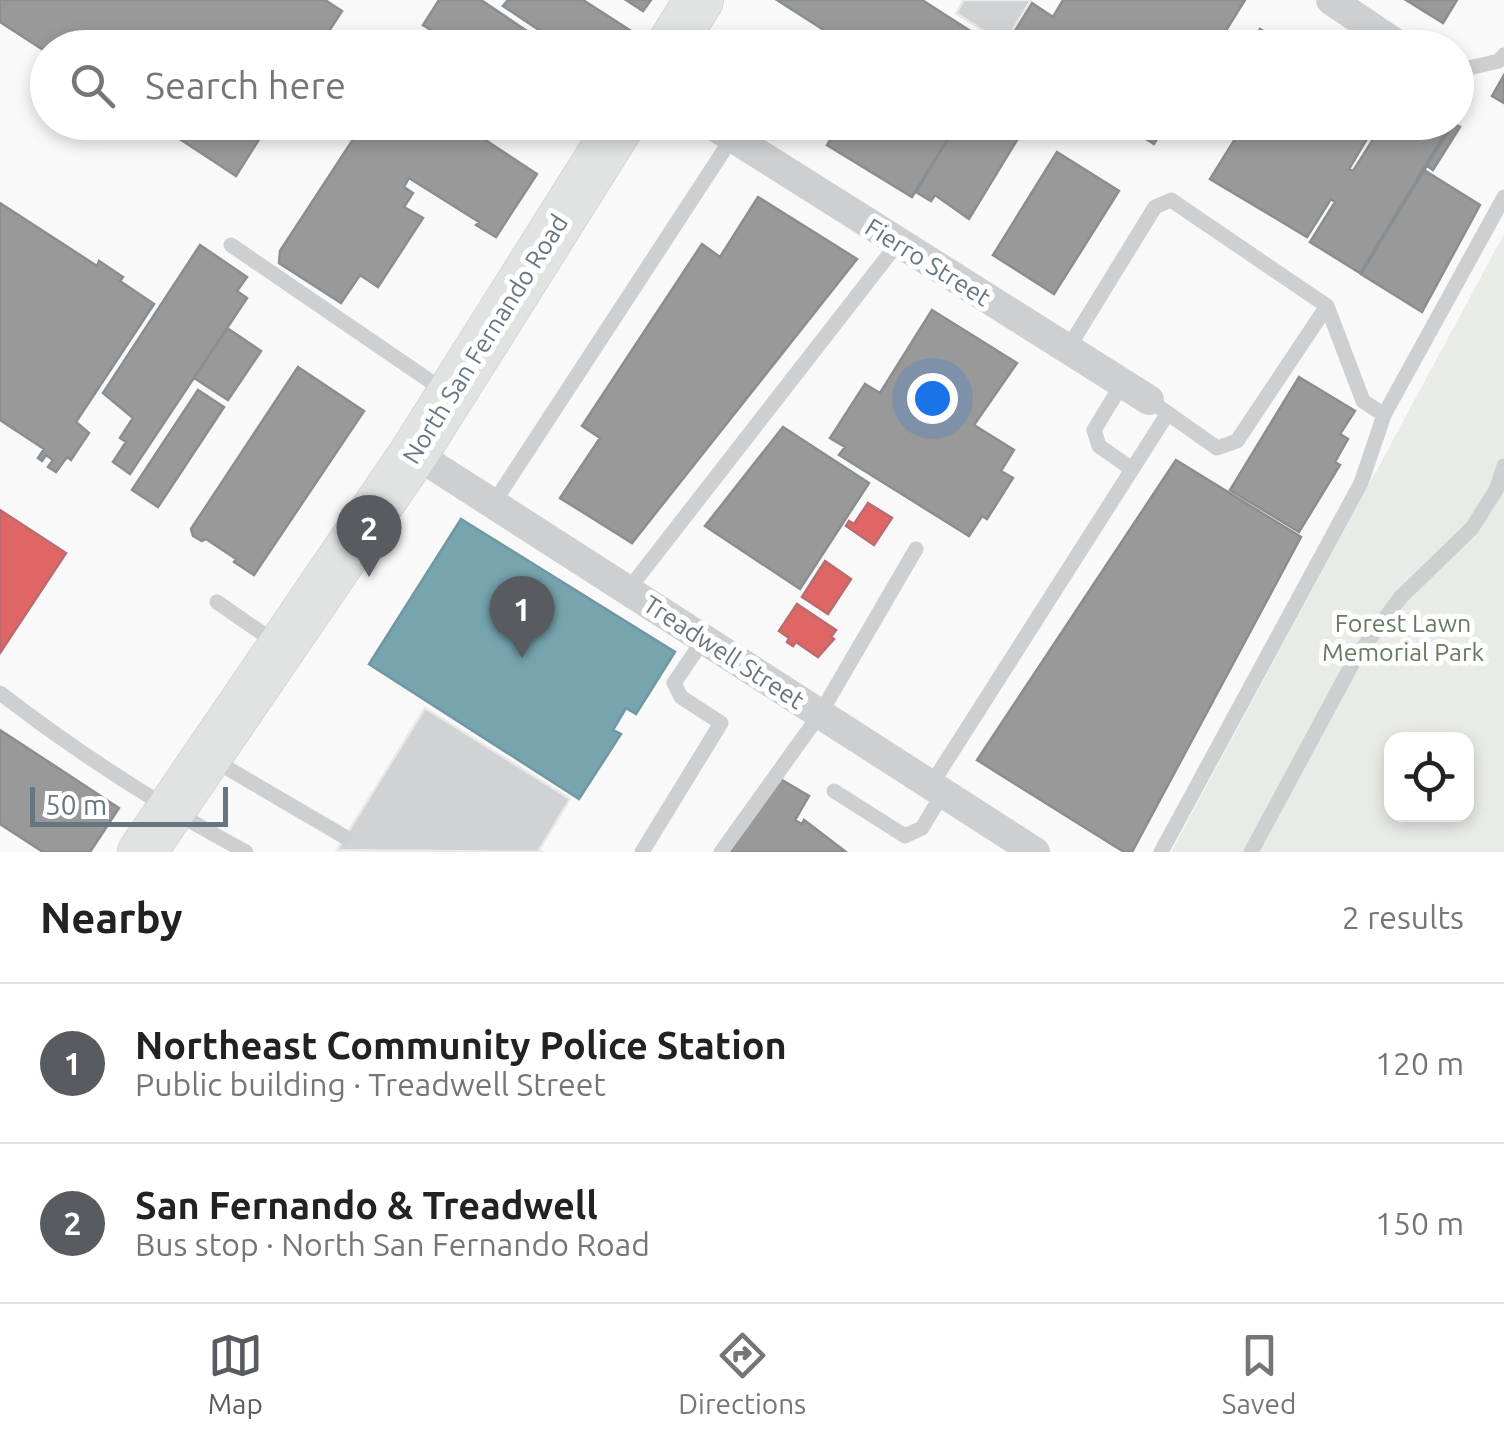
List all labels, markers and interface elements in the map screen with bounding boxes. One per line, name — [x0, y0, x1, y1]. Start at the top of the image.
search box — [30, 30, 1474, 140]
icon: search — [65, 58, 120, 113]
text: Search here — [145, 64, 346, 106]
street label: North San Fernando Road — [397, 209, 573, 469]
street label: Fierro Street — [860, 212, 996, 312]
your location — [907, 373, 958, 424]
pin: 2 — [336, 494, 402, 577]
pin: 1 — [490, 576, 554, 658]
street label: Treadwell Street — [639, 590, 810, 714]
park label: Forest Lawn Memorial Park — [1322, 609, 1484, 666]
map controls — [1384, 732, 1474, 822]
button: locate — [1384, 732, 1474, 822]
scale bar — [30, 782, 228, 826]
text: 50 m — [45, 789, 107, 820]
text: Nearby — [40, 894, 183, 941]
text: 2 results — [1342, 899, 1464, 935]
text: Northeast Community Police Station — [135, 1024, 787, 1066]
text: 1 — [63, 1045, 82, 1081]
text: 120 m — [1375, 1045, 1464, 1081]
text: Public building · Treadwell Street — [135, 1066, 606, 1102]
text: San Fernando & Treadwell — [135, 1184, 598, 1226]
text: 2 — [63, 1205, 82, 1241]
text: 150 m — [1375, 1205, 1464, 1241]
text: Bus stop · North San Fernando Road — [135, 1226, 650, 1262]
tab: Map — [208, 1328, 263, 1419]
tab: Directions — [678, 1328, 806, 1419]
tab: Saved — [1222, 1328, 1296, 1419]

